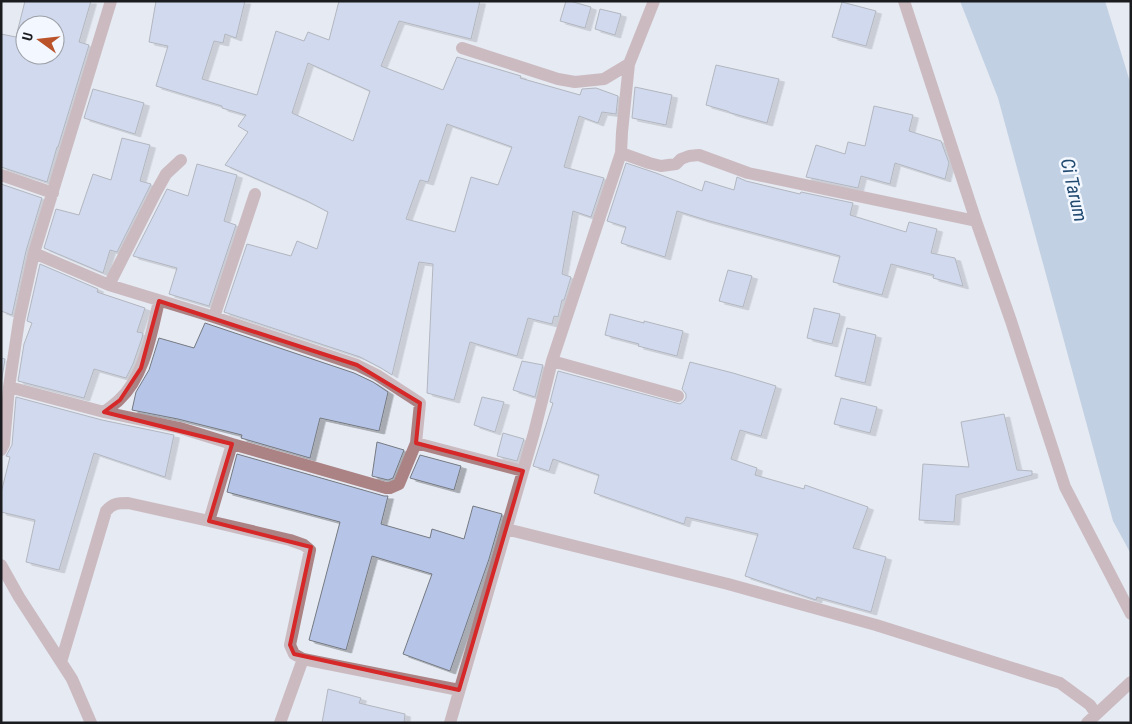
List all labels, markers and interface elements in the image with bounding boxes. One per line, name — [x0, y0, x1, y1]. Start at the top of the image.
north arrow — [15, 15, 65, 65]
text: U — [19, 31, 36, 43]
water label: Ci Tarum — [1056, 156, 1092, 224]

